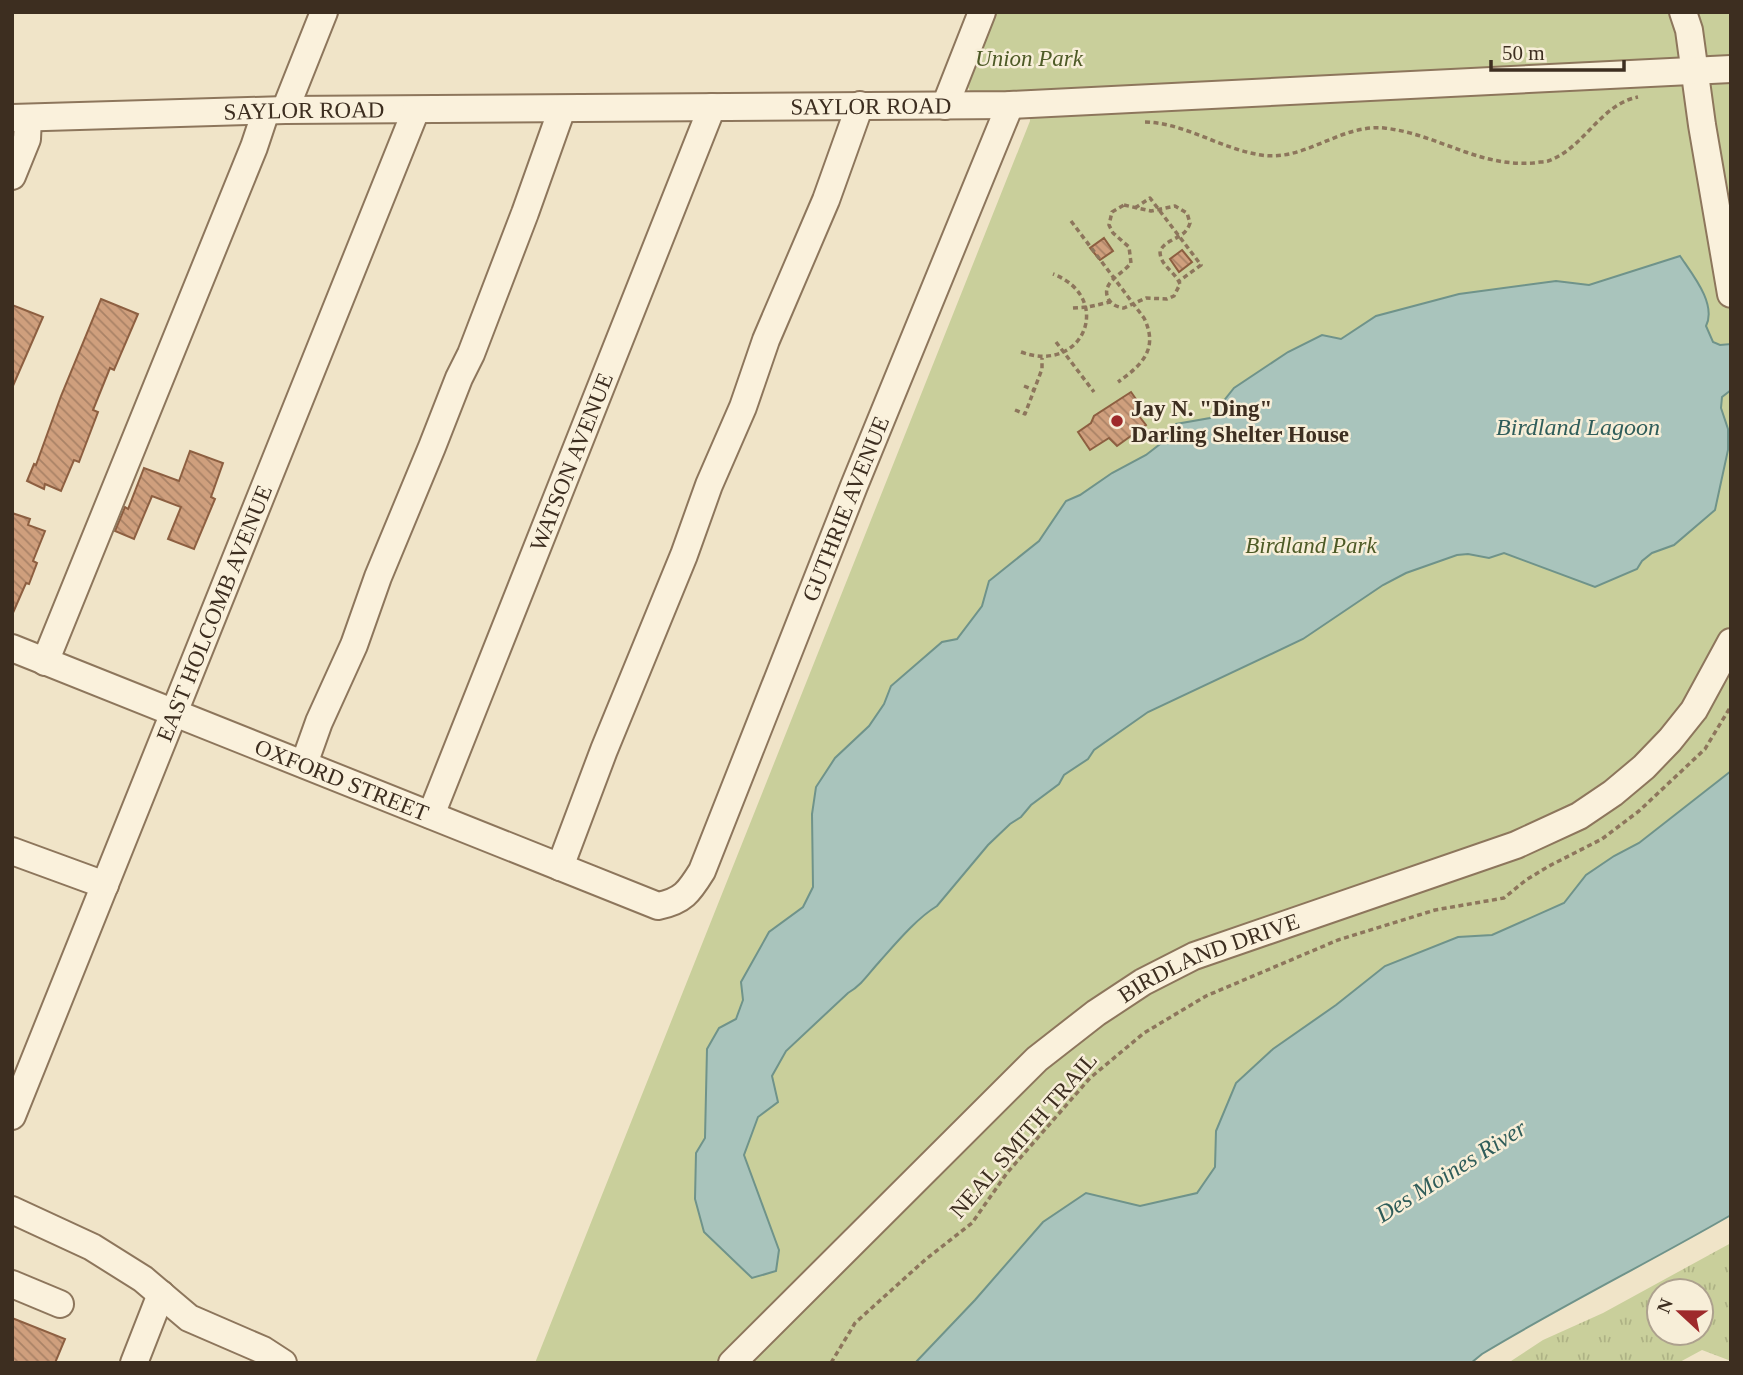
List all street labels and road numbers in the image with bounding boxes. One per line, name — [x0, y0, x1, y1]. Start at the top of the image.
street label: SAYLOR ROAD — [790, 93, 951, 120]
street label: SAYLOR ROAD — [223, 97, 384, 125]
street label: WATSON AVENUE — [525, 369, 618, 555]
street label: GUTHRIE AVENUE — [798, 413, 894, 605]
street label: EAST HOLCOMB AVENUE — [152, 481, 277, 745]
street label: OXFORD STREET — [251, 734, 432, 826]
street label: BIRDLAND DRIVE — [1114, 909, 1303, 1008]
street label: NEAL SMITH TRAIL — [945, 1048, 1102, 1223]

